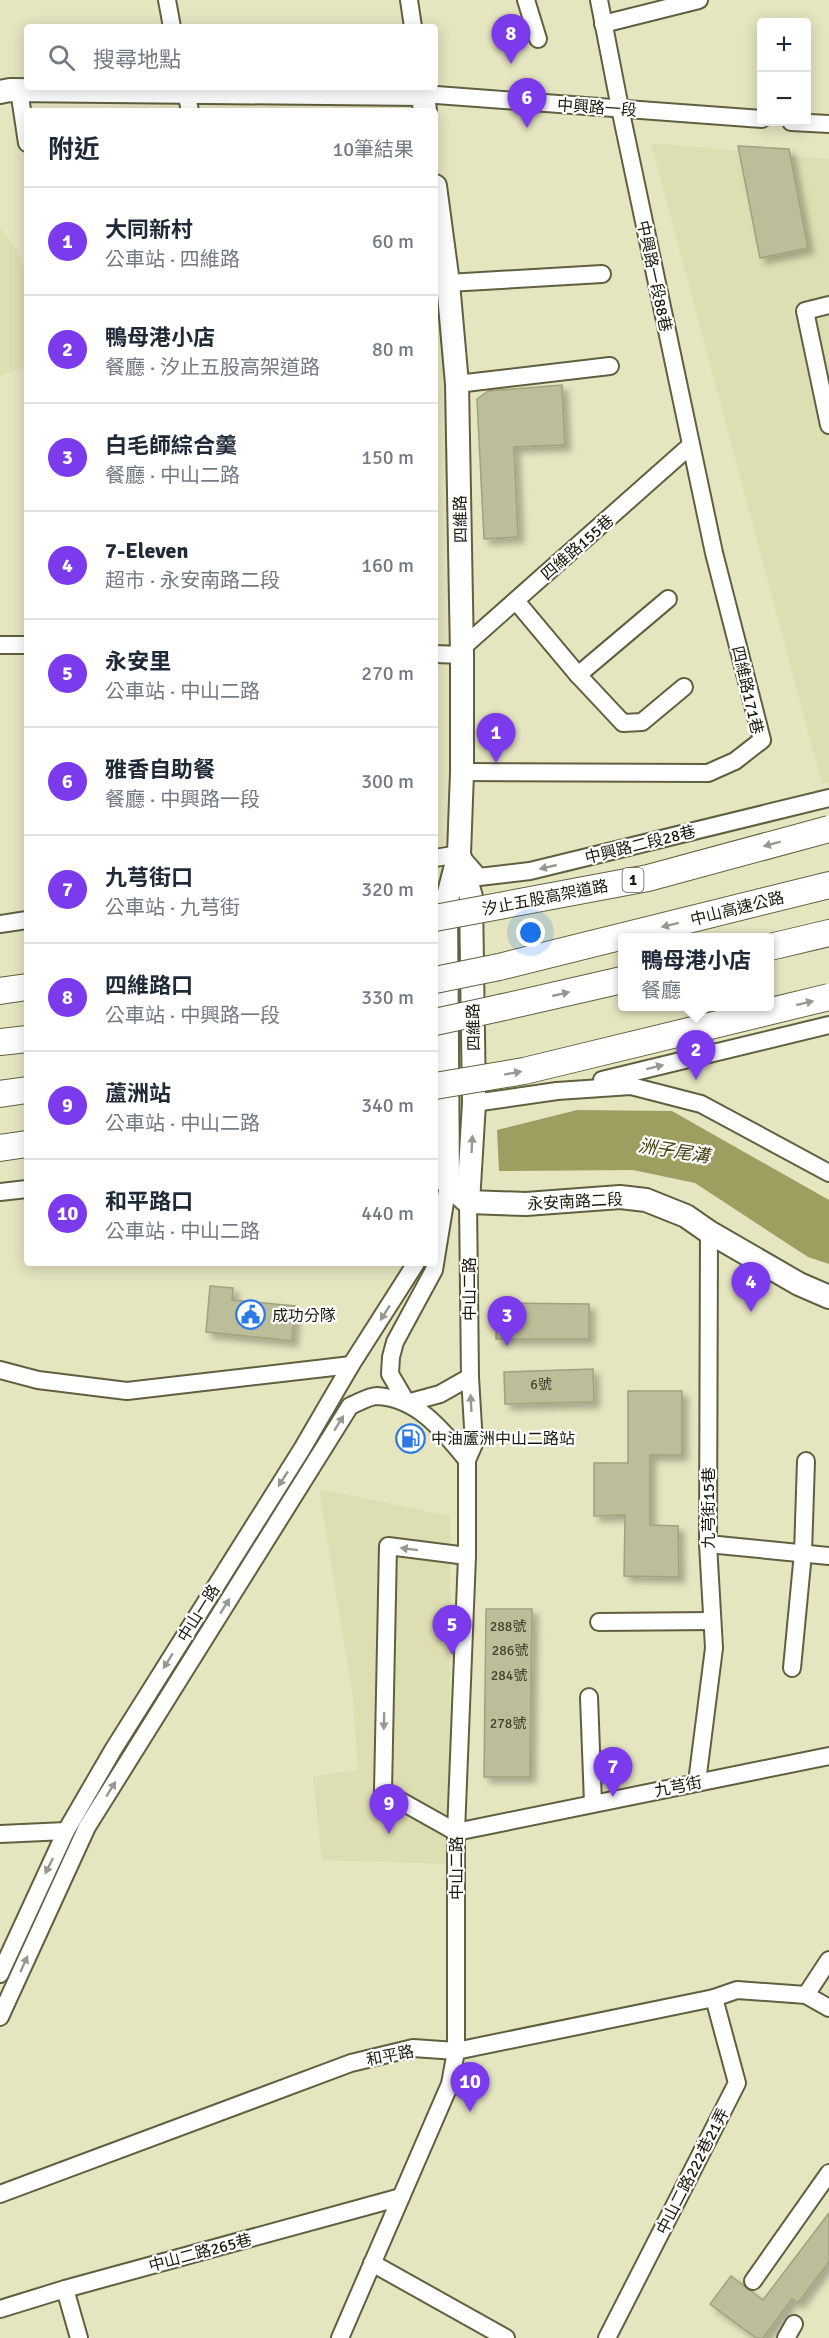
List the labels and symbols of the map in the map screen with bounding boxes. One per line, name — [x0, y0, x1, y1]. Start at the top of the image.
pin: 8 — [492, 14, 530, 64]
pin: 6 — [508, 78, 546, 128]
street label: 中興路一段 — [556, 95, 638, 121]
street label: 中興路一段88巷 — [632, 219, 676, 334]
street label: 四維路 — [451, 495, 471, 543]
street label: 四維路155巷 — [537, 511, 618, 585]
street label: 四維路171巷 — [727, 644, 767, 736]
pin: 1 — [476, 714, 516, 763]
street label: 中興路二段28巷 — [583, 822, 698, 868]
one-way arrow — [763, 840, 782, 850]
one-way arrow — [538, 863, 557, 872]
road number: 1 — [622, 868, 644, 892]
street label: 汐止五股高架道路 — [480, 876, 610, 920]
street label: 中山高速公路 — [688, 888, 786, 930]
your location — [516, 918, 545, 947]
one-way arrow — [661, 920, 680, 930]
one-way arrow — [552, 989, 571, 998]
one-way arrow — [796, 998, 814, 1008]
street label: 四維路 — [464, 1003, 484, 1051]
pin: 2 — [676, 1030, 716, 1080]
one-way arrow — [645, 1062, 664, 1072]
one-way arrow — [504, 1068, 523, 1077]
one-way arrow — [467, 1134, 477, 1153]
water label: 洲子尾溝 — [637, 1135, 714, 1168]
street label: 永安南路二段 — [527, 1189, 624, 1214]
street label: 中山二路 — [460, 1257, 480, 1321]
pin: 4 — [732, 1262, 771, 1312]
pin: 3 — [488, 1296, 526, 1346]
public building icon: 成功分隊 — [235, 1299, 267, 1331]
one-way arrow — [379, 1304, 391, 1320]
place label: 成功分隊 — [272, 1306, 336, 1326]
house number: 6號 — [530, 1376, 552, 1393]
one-way arrow — [467, 1394, 476, 1413]
one-way arrow — [334, 1415, 345, 1431]
fuel station icon: 中油蘆洲中山二路站 — [394, 1422, 426, 1454]
place label: 中油蘆洲中山二路站 — [431, 1429, 575, 1449]
street label: 九芎街15巷 — [699, 1467, 719, 1549]
one-way arrow — [278, 1471, 289, 1487]
one-way arrow — [399, 1544, 418, 1554]
street label: 中山一路 — [173, 1581, 224, 1646]
one-way arrow — [220, 1598, 231, 1614]
pin: 5 — [432, 1606, 472, 1655]
house number: 288號 — [490, 1618, 526, 1635]
house number: 286號 — [492, 1642, 528, 1659]
one-way arrow — [162, 1653, 173, 1669]
house number: 284號 — [491, 1667, 527, 1684]
one-way arrow — [379, 1711, 389, 1730]
house number: 278號 — [490, 1715, 526, 1732]
pin: 7 — [594, 1748, 632, 1797]
street label: 九芎街 — [653, 1773, 704, 1801]
one-way arrow — [105, 1781, 116, 1798]
pin: 9 — [370, 1784, 408, 1834]
street label: 中山二路 — [447, 1836, 467, 1900]
one-way arrow — [44, 1857, 54, 1875]
one-way arrow — [19, 1954, 29, 1972]
street label: 和平路 — [365, 2042, 416, 2070]
pin: 10 — [450, 2062, 490, 2112]
street label: 中山二路222巷21弄 — [652, 2105, 733, 2238]
street label: 中山二路265巷 — [147, 2230, 254, 2276]

